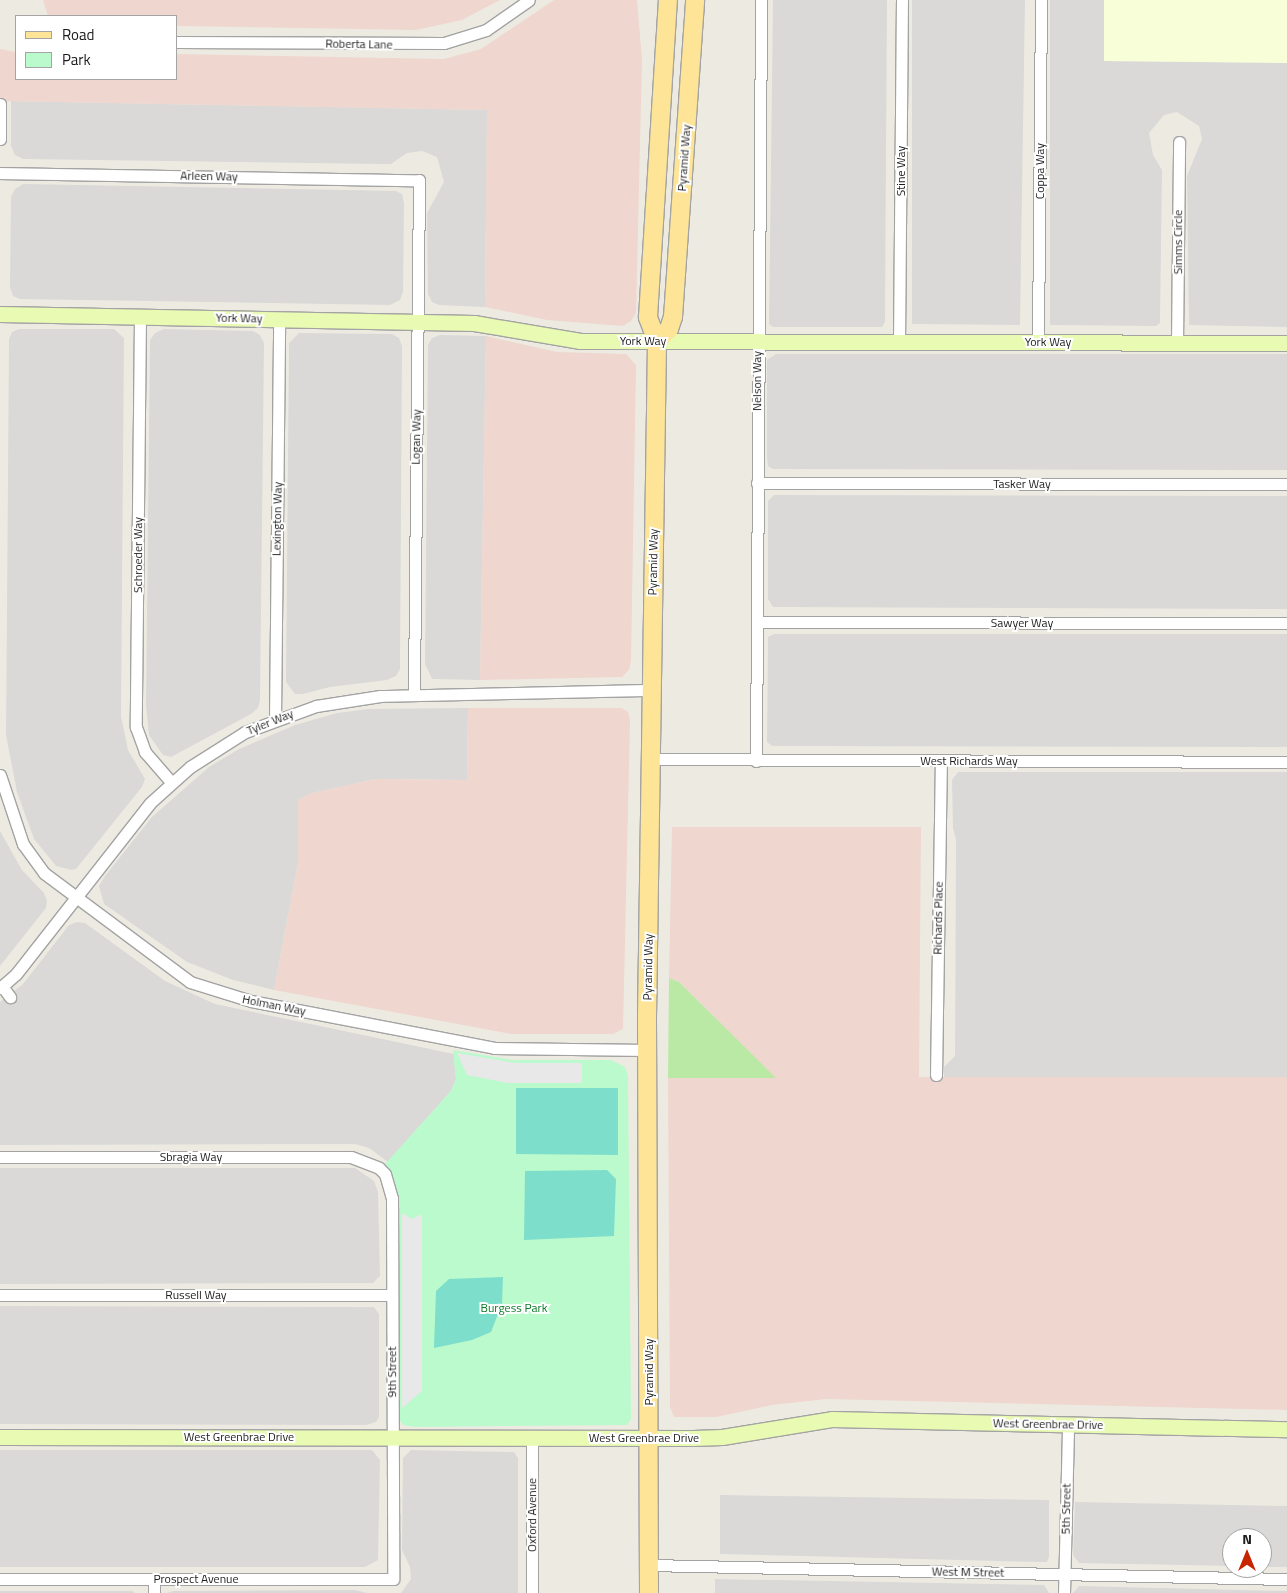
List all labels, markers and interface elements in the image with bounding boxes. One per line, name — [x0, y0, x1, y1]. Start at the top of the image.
legend — [15, 15, 178, 80]
text: Road — [62, 23, 94, 46]
street label: Roberta Lane — [325, 36, 393, 52]
text: Park — [62, 48, 91, 71]
street label: Pyramid Way — [674, 124, 694, 192]
street label: Coppa Way — [1033, 143, 1047, 199]
street label: Stine Way — [894, 146, 908, 196]
street label: Arleen Way — [180, 168, 238, 184]
street label: Simms Circle — [1171, 210, 1185, 274]
street label: York Way — [216, 310, 262, 326]
street label: York Way — [620, 334, 666, 348]
street label: York Way — [1025, 335, 1071, 349]
street label: Nelson Way — [750, 351, 764, 411]
street label: Logan Way — [408, 409, 424, 465]
street label: Tasker Way — [993, 477, 1051, 491]
street label: Lexington Way — [269, 482, 285, 556]
street label: Schroeder Way — [131, 517, 145, 593]
street label: Pyramid Way — [645, 528, 661, 596]
street label: Sawyer Way — [991, 616, 1053, 630]
street label: Tyler Way — [245, 706, 295, 738]
street label: West Richards Way — [920, 754, 1018, 768]
street label: Richards Place — [930, 881, 946, 955]
street label: Pyramid Way — [640, 933, 656, 1001]
street label: Holman Way — [241, 992, 307, 1018]
street label: Sbragia Way — [160, 1150, 222, 1164]
street label: Russell Way — [165, 1288, 227, 1302]
park label: Burgess Park — [481, 1301, 547, 1315]
street label: Pyramid Way — [642, 1339, 656, 1405]
street label: 9th Street — [385, 1347, 399, 1397]
street label: West Greenbrae Drive — [993, 1416, 1103, 1432]
street label: West Greenbrae Drive — [184, 1430, 294, 1444]
street label: West Greenbrae Drive — [589, 1431, 699, 1445]
street label: Oxford Avenue — [525, 1478, 539, 1552]
street label: 5th Street — [1058, 1483, 1074, 1535]
north arrow — [1222, 1528, 1272, 1578]
text: N — [1242, 1528, 1252, 1549]
street label: West M Street — [932, 1564, 1004, 1580]
street label: Prospect Avenue — [153, 1572, 239, 1586]

